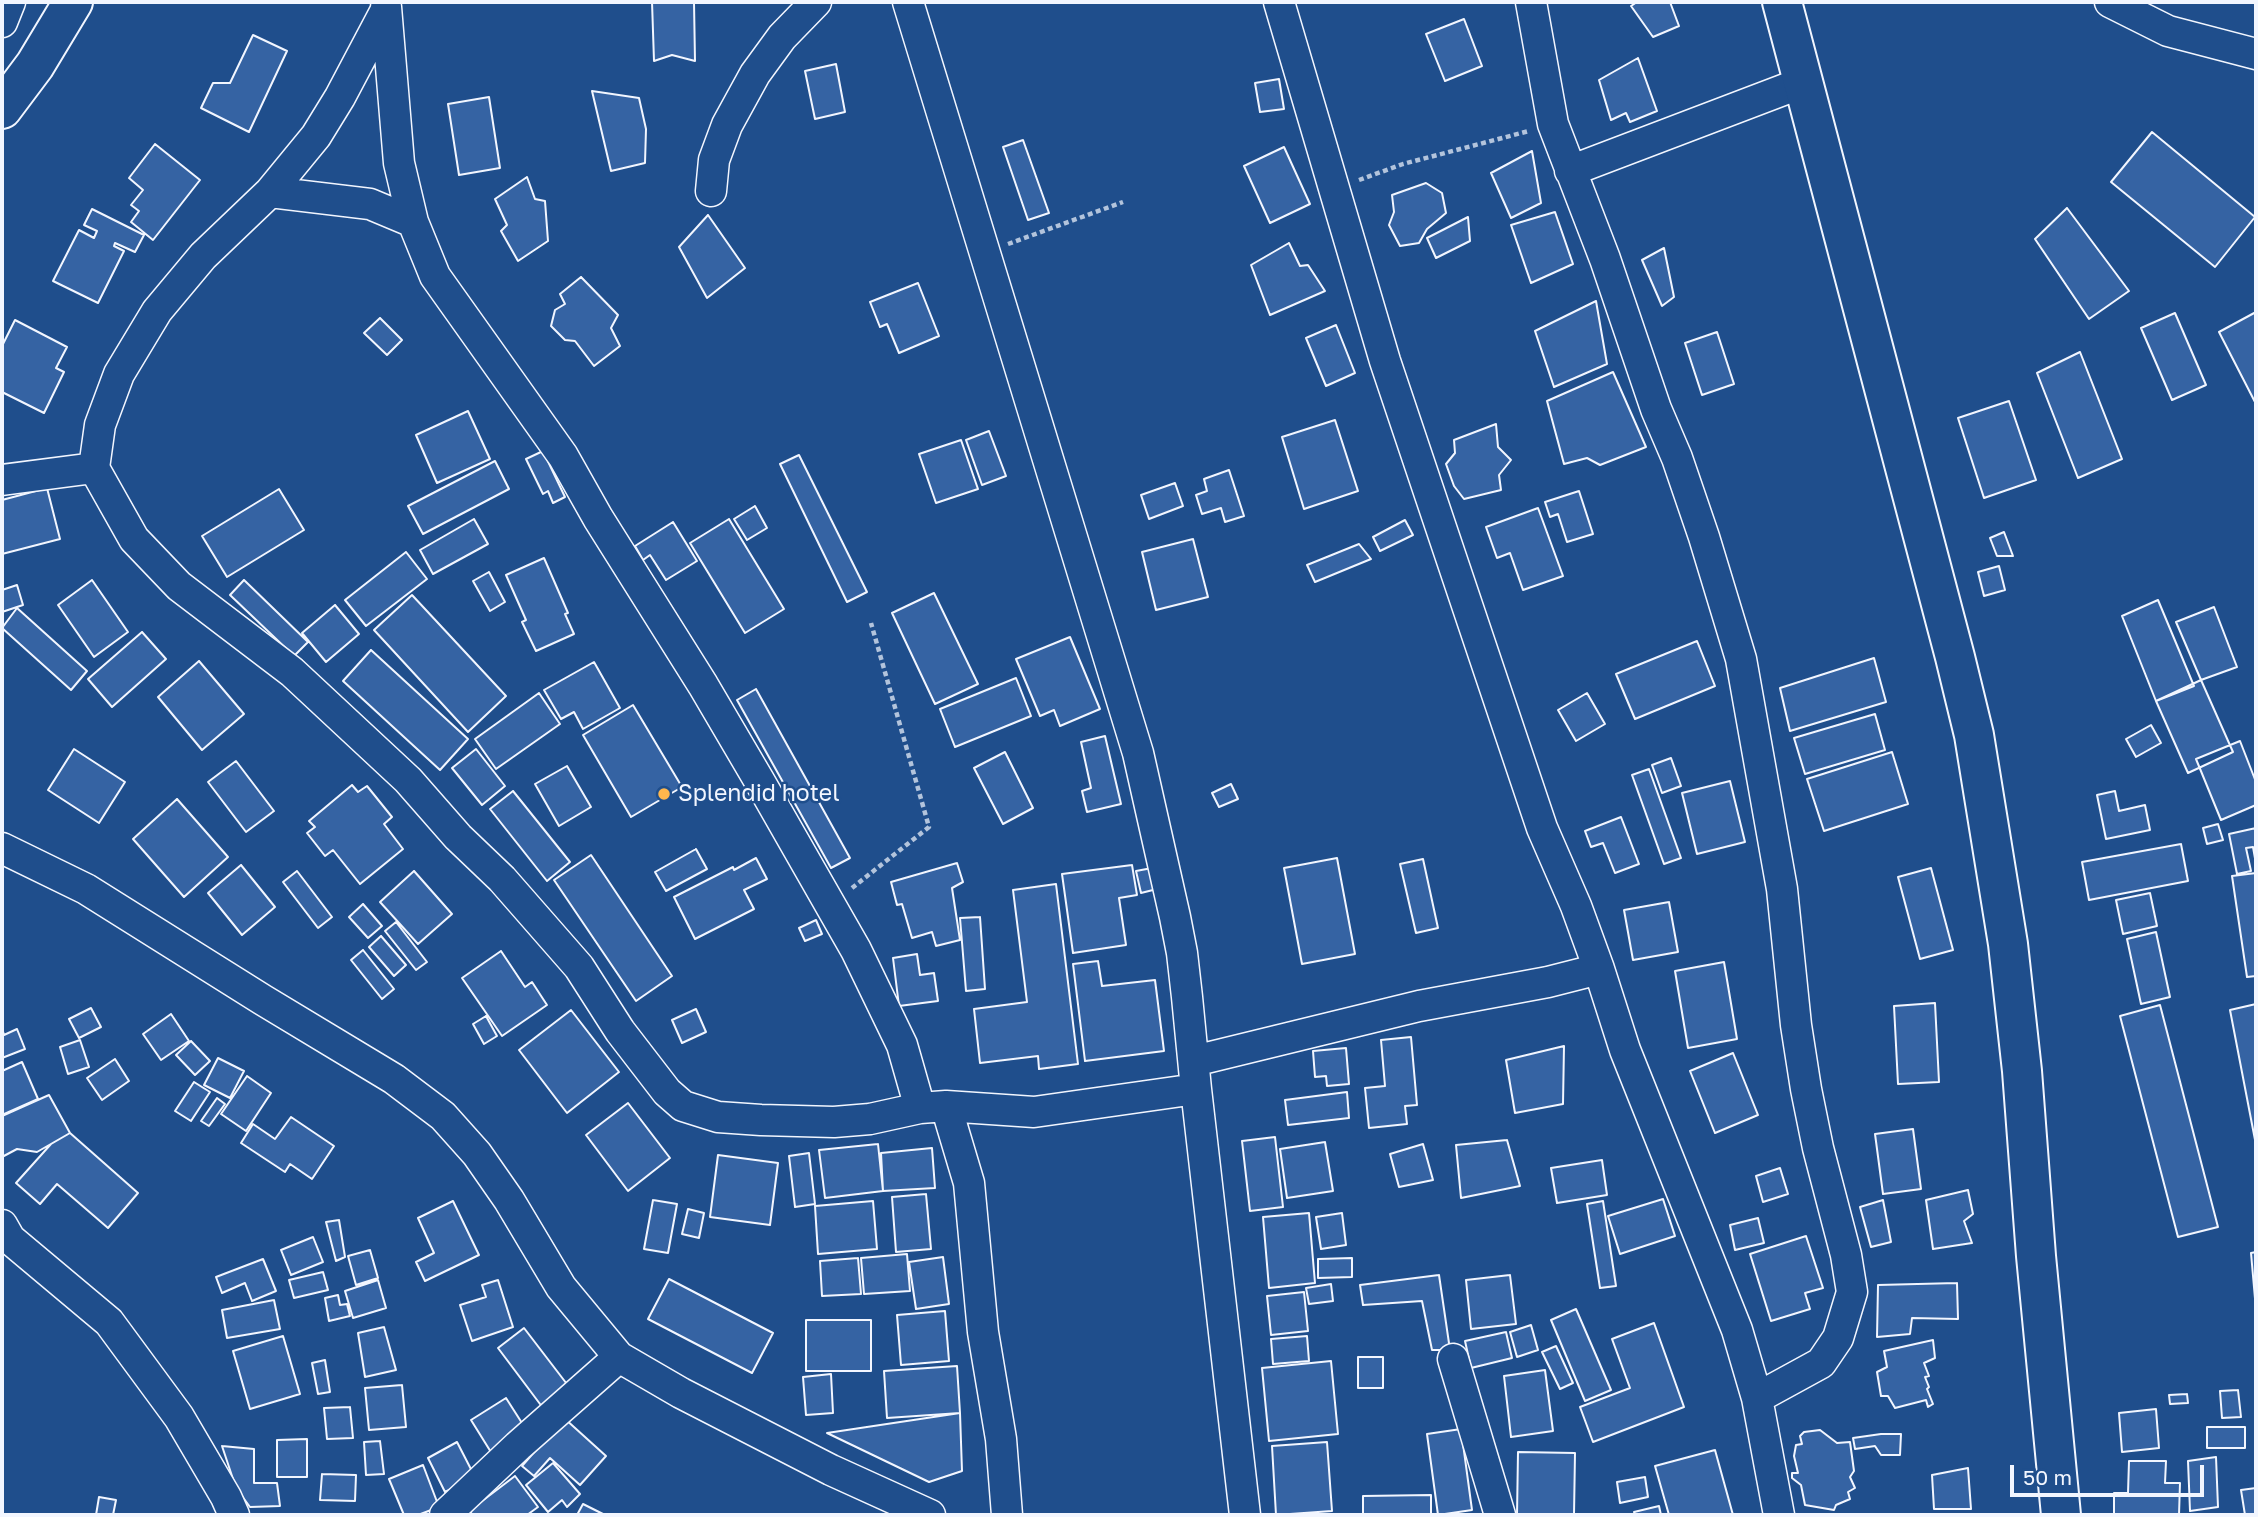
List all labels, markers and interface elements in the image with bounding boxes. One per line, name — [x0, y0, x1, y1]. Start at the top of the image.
place label: Splendid hotel — [678, 780, 840, 808]
marker: Splendid hotel — [656, 786, 672, 802]
scale bar — [2013, 1450, 2207, 1494]
text: 50 m — [2023, 1464, 2072, 1490]

